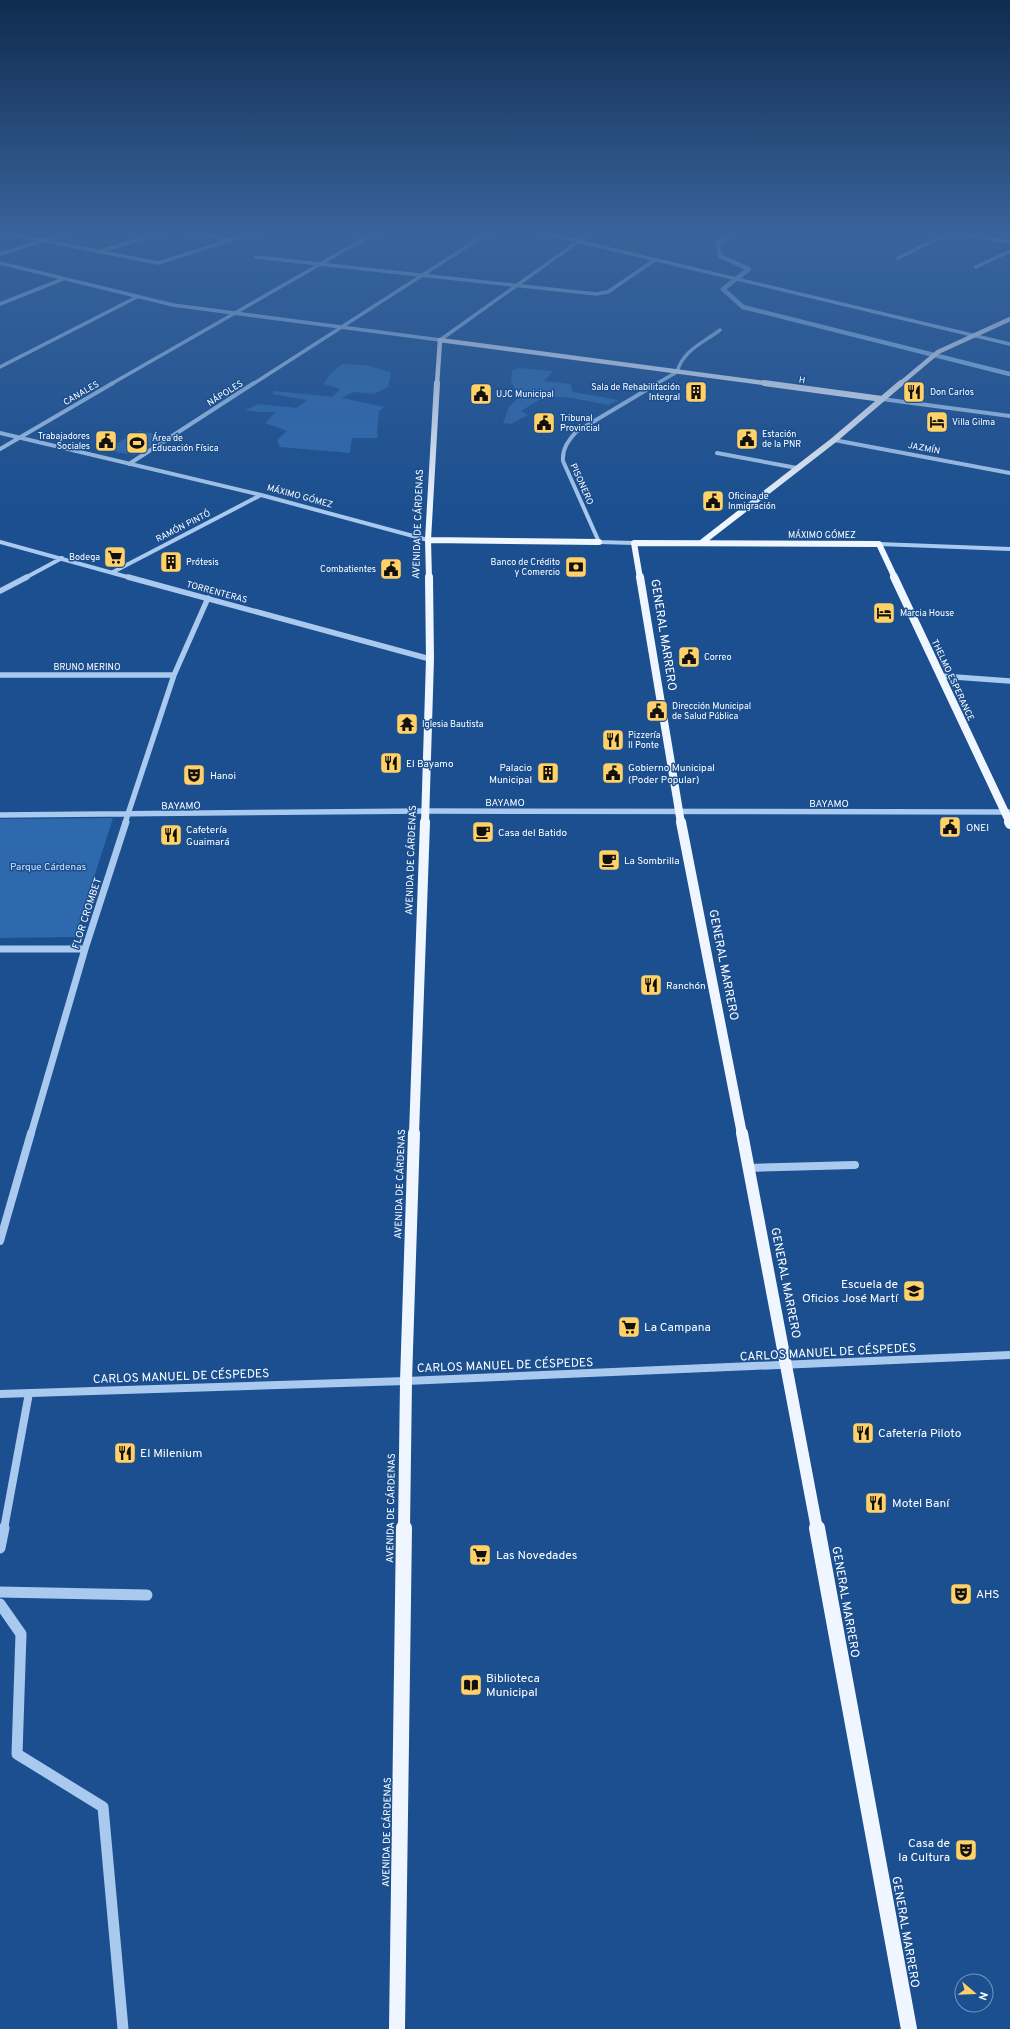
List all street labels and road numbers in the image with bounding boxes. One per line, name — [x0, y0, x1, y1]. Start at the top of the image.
street label: H — [798, 375, 806, 386]
street label: NÁPOLES — [205, 377, 245, 409]
street label: CANALES — [61, 379, 101, 408]
street label: JAZMÍN — [907, 439, 941, 457]
street label: PISONERO — [567, 462, 596, 507]
street label: AVENIDA DE CÁRDENAS — [410, 469, 427, 579]
street label: MÁXIMO GÓMEZ — [266, 481, 334, 511]
street label: RAMÓN PINTÓ — [154, 507, 212, 545]
street label: MÁXIMO GÓMEZ — [788, 529, 856, 541]
street label: GENERAL MARRERO — [646, 578, 680, 692]
street label: TORRENTERAS — [185, 579, 249, 606]
street label: THELMO ESPERANCE — [929, 638, 976, 723]
street label: BRUNO MERINO — [54, 662, 120, 673]
street label: BAYAMO — [485, 797, 525, 810]
street label: BAYAMO — [809, 798, 849, 811]
street label: BAYAMO — [161, 800, 201, 813]
street label: AVENIDA DE CÁRDENAS — [403, 805, 420, 915]
street label: FLOR CROMBET — [70, 876, 105, 951]
street label: GENERAL MARRERO — [704, 908, 742, 1022]
street label: AVENIDA DE CÁRDENAS — [392, 1129, 409, 1239]
street label: GENERAL MARRERO — [766, 1226, 804, 1340]
street label: CARLOS MANUEL DE CÉSPEDES — [740, 1340, 917, 1366]
street label: CARLOS MANUEL DE CÉSPEDES — [417, 1355, 594, 1377]
street label: CARLOS MANUEL DE CÉSPEDES — [93, 1366, 270, 1388]
street label: AVENIDA DE CÁRDENAS — [384, 1453, 399, 1563]
street label: GENERAL MARRERO — [827, 1545, 863, 1659]
street label: AVENIDA DE CÁRDENAS — [380, 1777, 395, 1887]
street label: GENERAL MARRERO — [887, 1875, 923, 1989]

